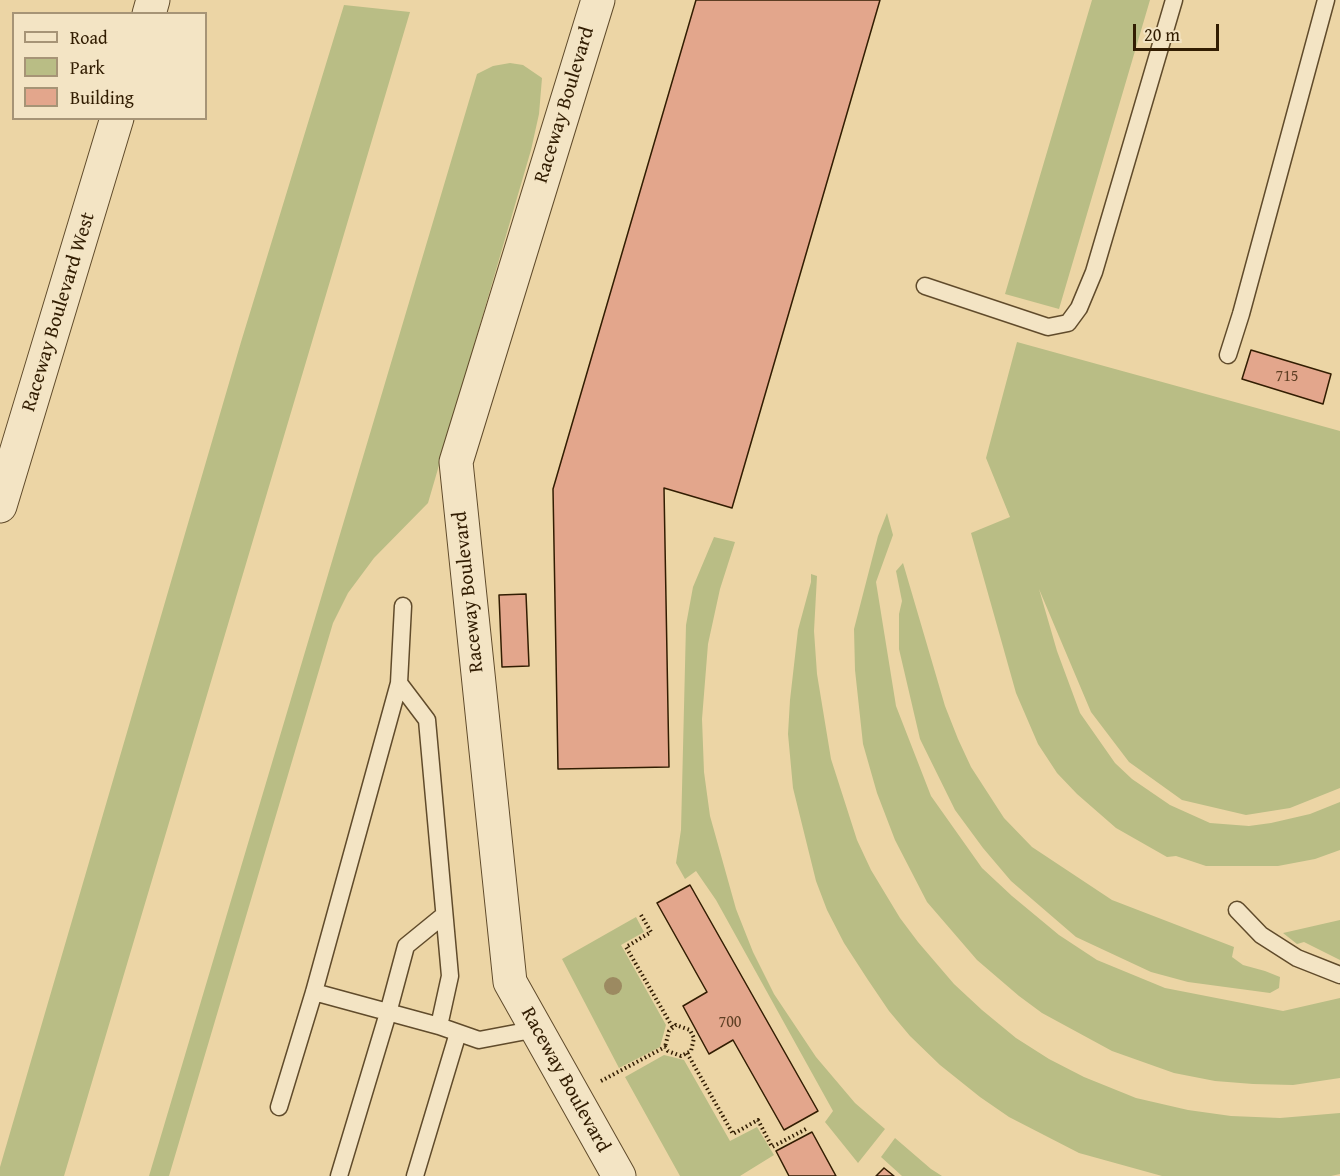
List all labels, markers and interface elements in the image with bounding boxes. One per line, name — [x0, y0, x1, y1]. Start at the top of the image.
legend — [12, 12, 207, 120]
scale bar — [1136, 12, 1222, 50]
text: 20 m — [1144, 21, 1180, 48]
text: Road — [70, 24, 108, 51]
street label: Raceway Boulevard — [530, 24, 600, 186]
text: Park — [70, 54, 105, 81]
text: Building — [70, 84, 134, 111]
street label: Raceway Boulevard West — [17, 209, 101, 415]
house number: 715 — [1275, 367, 1299, 387]
street label: Raceway Boulevard — [449, 510, 489, 674]
street label: Raceway Boulevard — [515, 1003, 615, 1157]
house number: 700 — [718, 1013, 742, 1033]

